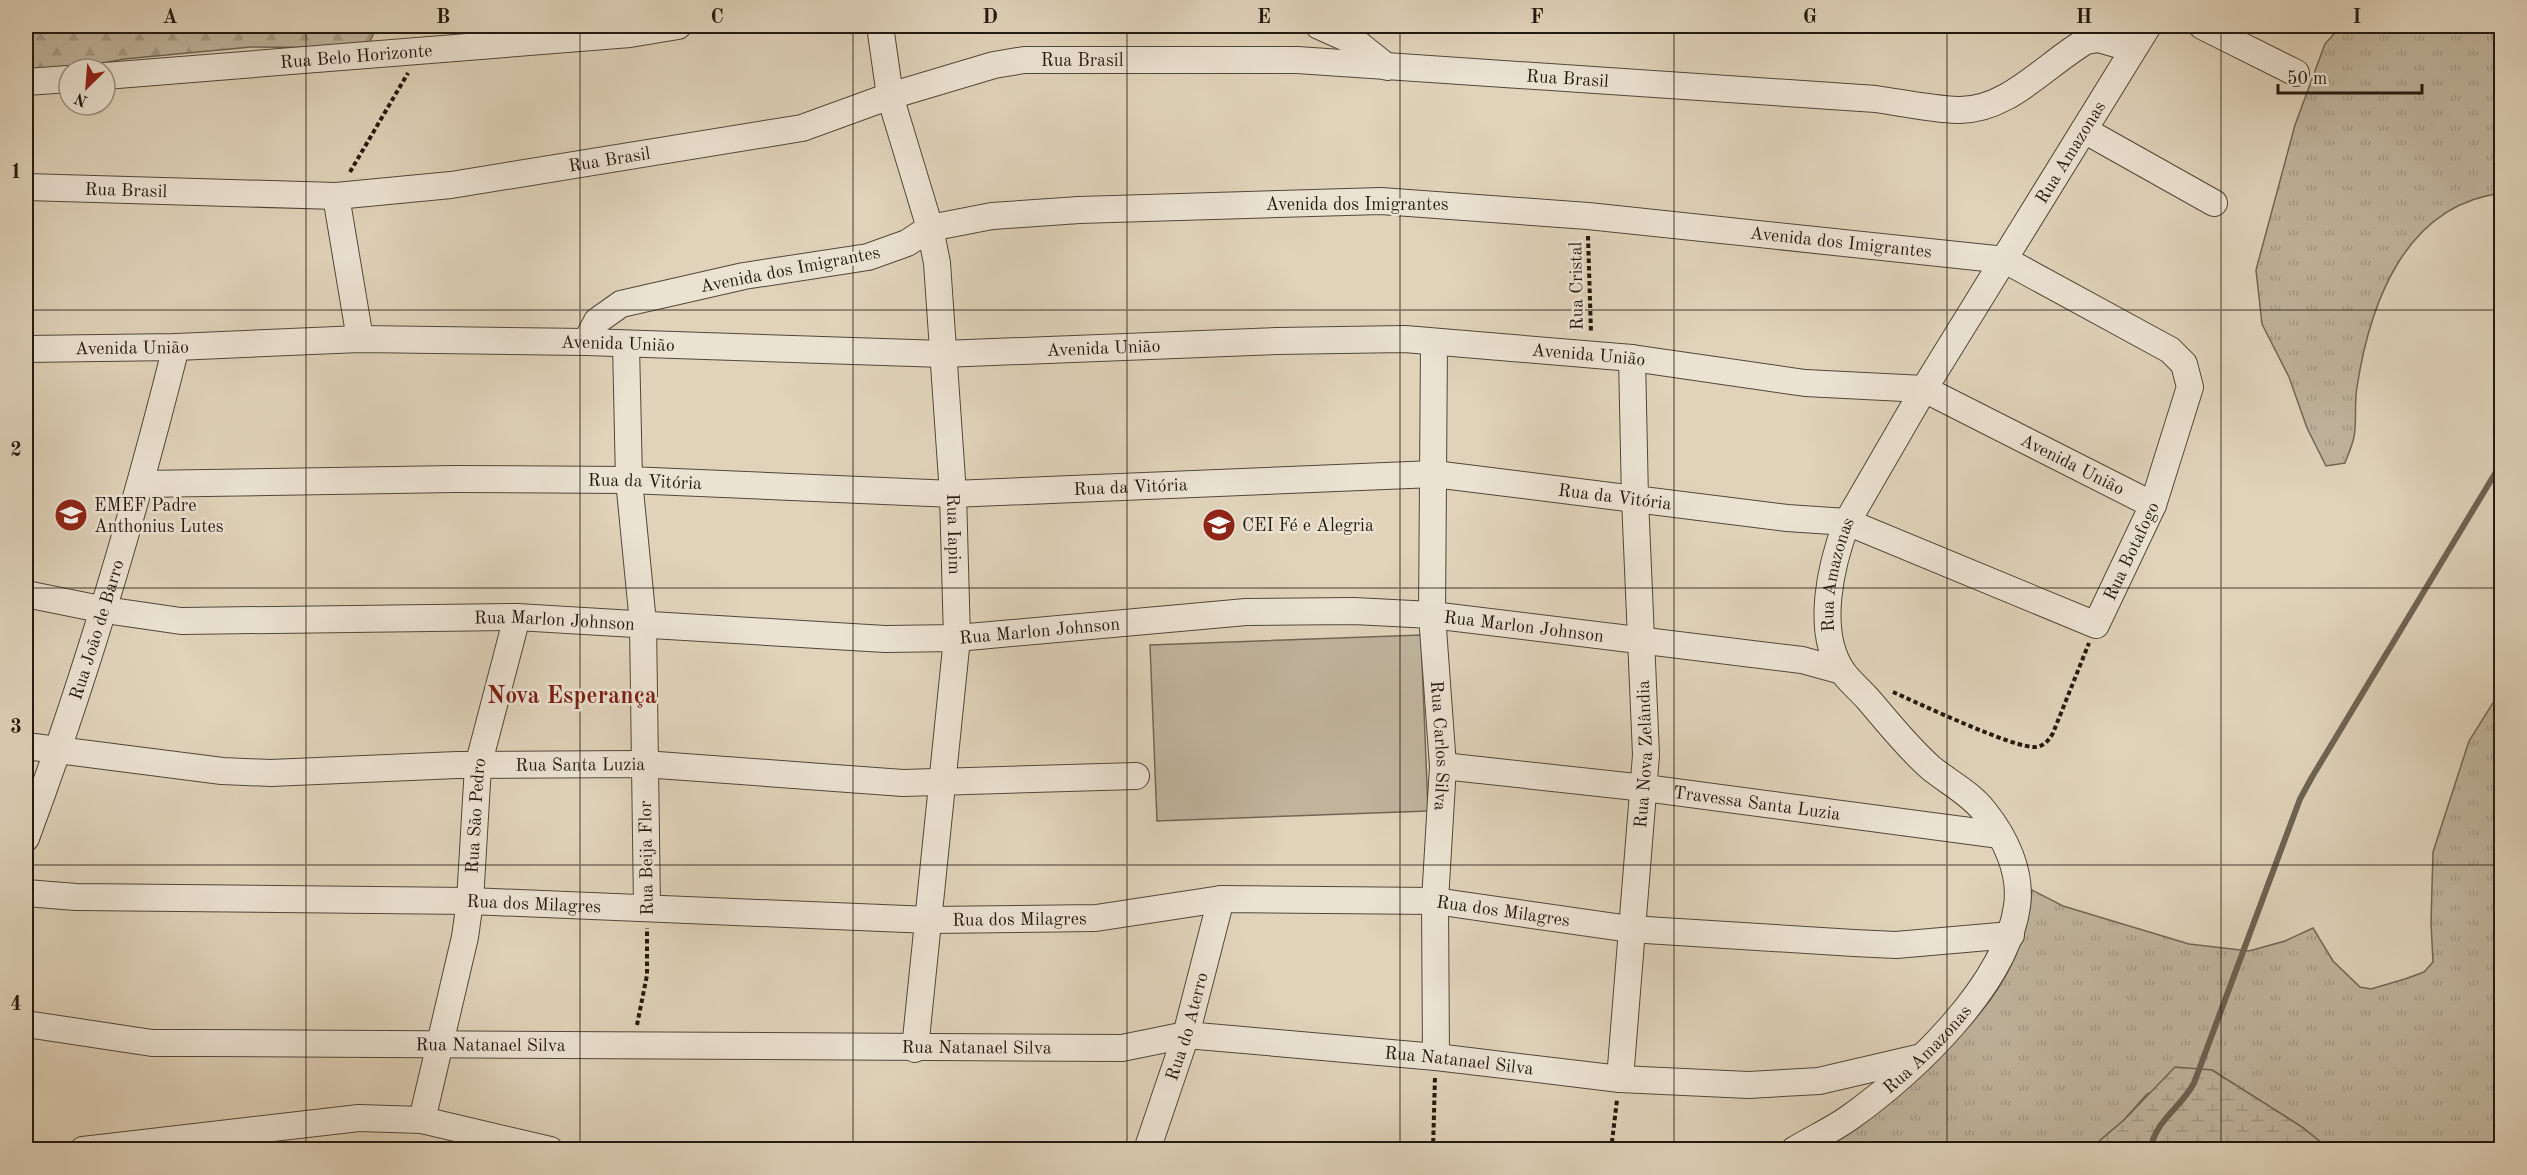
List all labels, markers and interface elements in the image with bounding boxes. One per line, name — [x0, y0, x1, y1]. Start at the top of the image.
text: A — [162, 8, 178, 28]
text: B — [436, 8, 450, 28]
text: C — [710, 8, 724, 28]
text: D — [982, 8, 998, 28]
text: E — [1257, 8, 1271, 28]
text: F — [1530, 8, 1544, 28]
text: G — [1803, 8, 1817, 28]
text: H — [2076, 8, 2092, 28]
text: I — [2353, 8, 2361, 28]
street label: Rua Belo Horizonte — [279, 42, 433, 72]
street label: Rua Brasil — [1041, 52, 1124, 70]
north arrow — [57, 57, 117, 117]
scale bar — [2278, 57, 2422, 95]
street label: Rua Brasil — [1526, 67, 1610, 91]
text: 50 m — [2287, 70, 2327, 88]
text: N — [72, 89, 90, 109]
street label: Rua Amazonas — [2033, 98, 2109, 207]
street label: Rua Brasil — [567, 145, 652, 176]
text: 1 — [10, 163, 22, 183]
street label: Rua Brasil — [84, 181, 168, 201]
street label: Avenida dos Imigrantes — [1266, 196, 1449, 214]
street label: Avenida dos Imigrantes — [1749, 224, 1933, 262]
street label: Rua Cristal — [1567, 241, 1587, 330]
street label: Avenida dos Imigrantes — [699, 244, 882, 296]
street label: Avenida União — [561, 334, 675, 355]
street label: Avenida União — [75, 338, 189, 358]
street label: Avenida União — [1046, 338, 1161, 360]
street label: Avenida União — [1531, 342, 1647, 370]
street label: Avenida União — [2017, 431, 2127, 499]
text: 2 — [10, 441, 22, 461]
street label: Rua da Vitória — [588, 472, 702, 493]
street label: Rua da Vitória — [1073, 476, 1188, 499]
street label: Rua da Vitória — [1557, 482, 1673, 514]
street label: Rua Iapim — [943, 493, 963, 575]
school or university icon: EMEF Padre Anthonius Lutes — [53, 497, 89, 533]
place label: EMEF Padre Anthonius Lutes — [94, 497, 224, 536]
street label: Rua Botafogo — [2101, 499, 2163, 603]
school or university icon: CEI Fé e Alegria — [1201, 507, 1237, 543]
street label: Rua Amazonas — [1819, 514, 1858, 632]
place label: CEI Fé e Alegria — [1242, 517, 1374, 535]
street label: Rua João de Barro — [67, 558, 128, 702]
street label: Rua Marlon Johnson — [474, 609, 636, 634]
street label: Rua Marlon Johnson — [1443, 609, 1605, 646]
street label: Rua Marlon Johnson — [959, 615, 1121, 648]
street label: Rua Nova Zelândia — [1632, 679, 1656, 829]
street label: Rua Carlos Silva — [1427, 680, 1451, 811]
district label: Nova Esperança — [487, 685, 657, 709]
text: 3 — [10, 718, 22, 738]
street label: Rua São Pedro — [464, 756, 490, 874]
street label: Rua Santa Luzia — [515, 756, 645, 775]
street label: Travessa Santa Luzia — [1672, 784, 1842, 824]
street label: Rua Beija Flor — [637, 800, 657, 916]
street label: Rua dos Milagres — [466, 893, 602, 916]
street label: Rua dos Milagres — [1435, 893, 1571, 930]
street label: Rua dos Milagres — [952, 910, 1087, 930]
street label: Rua do Aterro — [1163, 970, 1212, 1083]
text: 4 — [10, 995, 22, 1015]
street label: Rua Amazonas — [1880, 1002, 1975, 1098]
street label: Rua Natanael Silva — [415, 1036, 566, 1055]
street label: Rua Natanael Silva — [901, 1039, 1052, 1058]
street label: Rua Natanael Silva — [1384, 1044, 1535, 1079]

